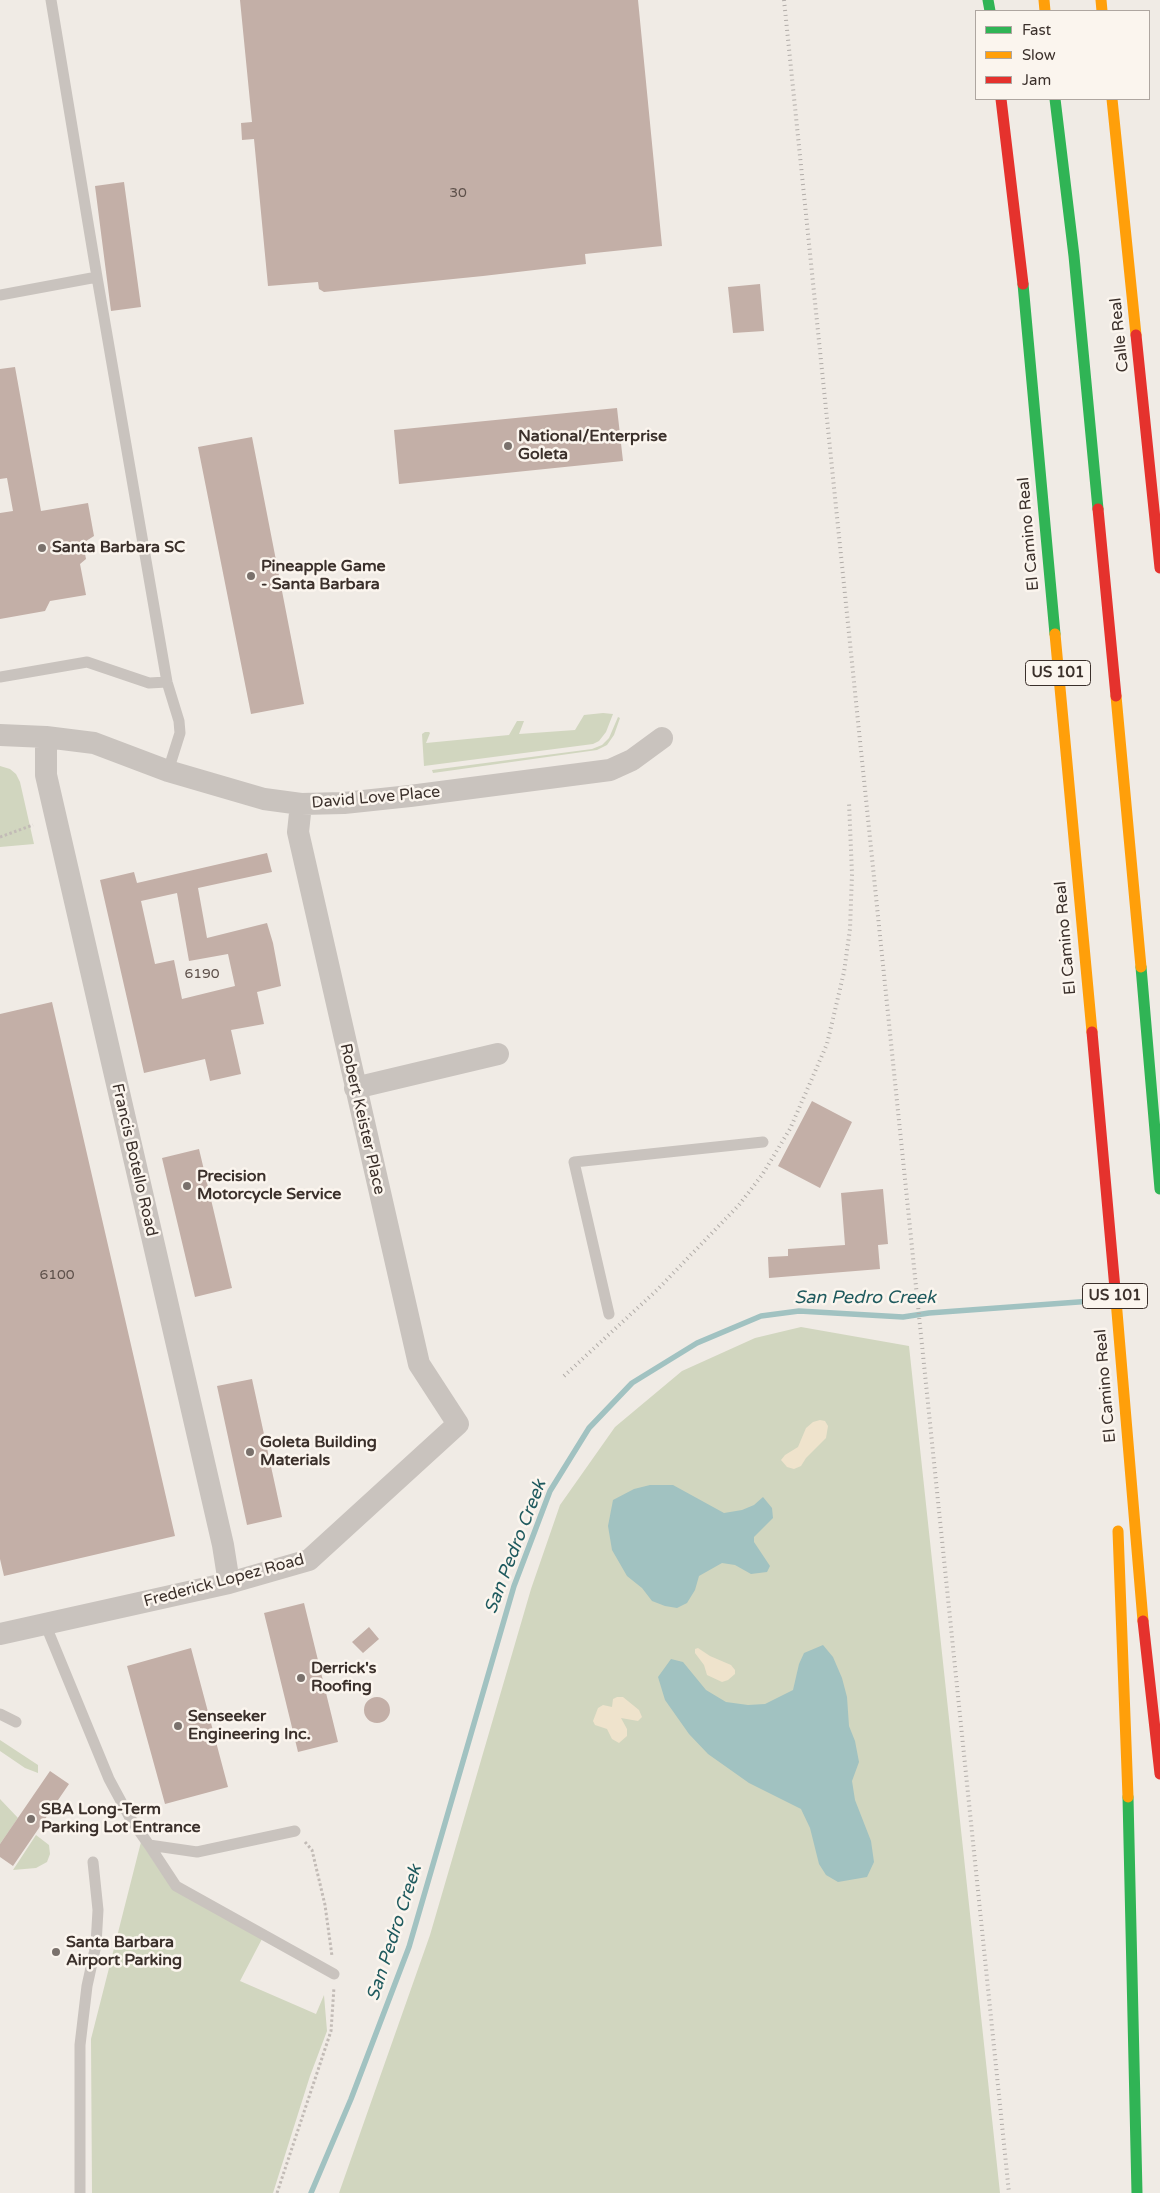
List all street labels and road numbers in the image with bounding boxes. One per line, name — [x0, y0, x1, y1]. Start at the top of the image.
street label: Calle Real — [1107, 297, 1133, 373]
street label: El Camino Real — [1014, 476, 1044, 592]
road number: US 101 — [1026, 660, 1090, 686]
street label: David Love Place — [311, 783, 441, 813]
street label: El Camino Real — [1051, 880, 1081, 996]
street label: Robert Keister Place — [335, 1042, 389, 1196]
street label: Francis Botello Road — [107, 1082, 161, 1238]
road number: US 101 — [1082, 1284, 1148, 1308]
street label: El Camino Real — [1091, 1328, 1121, 1444]
street label: Frederick Lopez Road — [142, 1550, 306, 1612]

